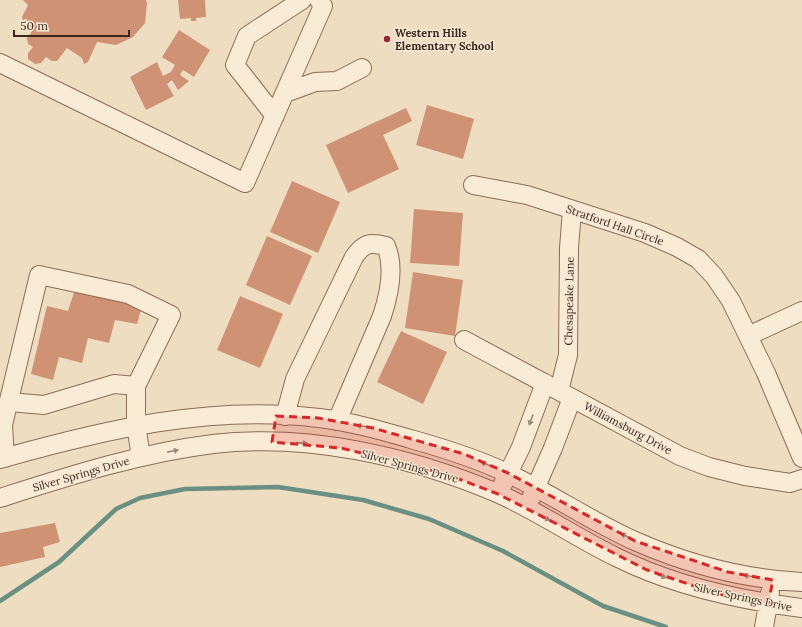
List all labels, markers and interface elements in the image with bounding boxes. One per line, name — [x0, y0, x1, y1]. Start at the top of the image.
scale bar — [14, 12, 129, 38]
text: 50 m — [20, 18, 48, 33]
place label: Western Hills Elementary School — [395, 26, 494, 53]
marker: Western Hills Elementary School — [382, 34, 392, 44]
street label: Stratford Hall Circle — [564, 202, 666, 248]
street label: Chesapeake Lane — [561, 256, 577, 346]
street label: Williamsburg Drive — [582, 399, 674, 457]
one-way arrow — [528, 414, 534, 426]
one-way arrow — [356, 422, 368, 428]
one-way arrow — [296, 439, 308, 446]
street label: Silver Springs Drive — [360, 446, 460, 486]
one-way arrow — [166, 448, 179, 454]
street label: Silver Springs Drive — [31, 453, 131, 495]
one-way arrow — [480, 461, 491, 467]
one-way arrow — [539, 515, 551, 521]
one-way arrow — [620, 533, 632, 539]
one-way arrow — [655, 573, 667, 579]
one-way arrow — [743, 573, 756, 579]
street label: Silver Springs Drive — [693, 580, 793, 614]

